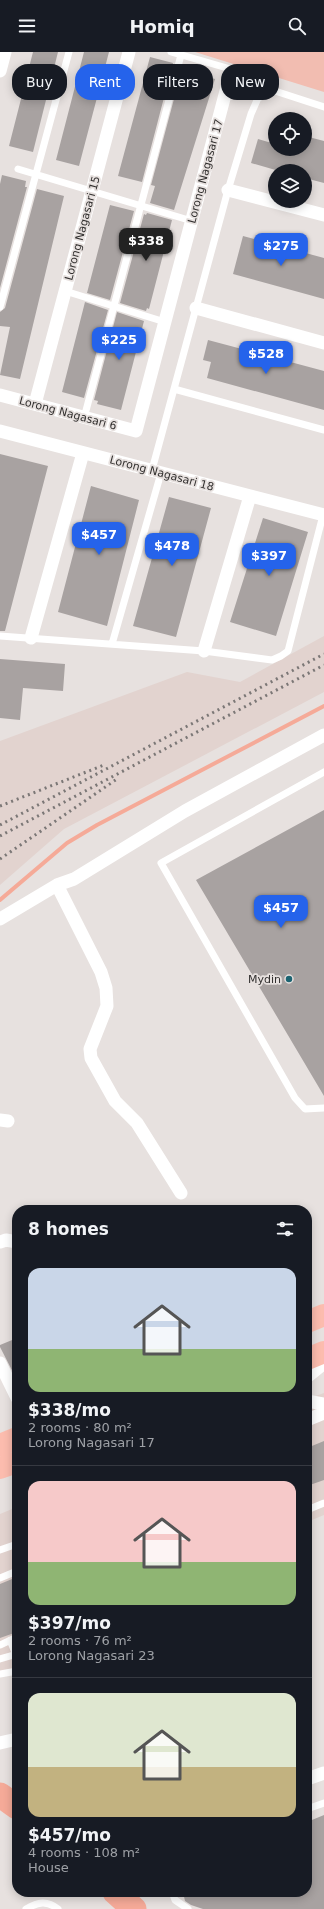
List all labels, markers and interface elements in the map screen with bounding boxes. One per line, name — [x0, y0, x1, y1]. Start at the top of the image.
icon: menu — [16, 15, 38, 37]
icon: search — [286, 15, 308, 37]
text: Homiq — [129, 16, 195, 37]
chip: Buy — [12, 64, 67, 100]
chip: Rent — [75, 64, 135, 100]
chip: Filters — [143, 64, 213, 100]
chip: New — [221, 64, 279, 100]
map controls — [268, 112, 312, 208]
button: locate — [268, 112, 312, 156]
street label: Lorong Nagasari 17 — [185, 118, 226, 225]
button: layers — [268, 164, 312, 208]
street label: Lorong Nagasari 15 — [62, 175, 103, 282]
pin: $338 — [122, 228, 170, 262]
text: $338 — [128, 233, 164, 248]
pin: $275 — [257, 233, 305, 267]
text: $275 — [263, 238, 299, 253]
pin: $225 — [95, 327, 143, 361]
text: $225 — [101, 332, 137, 347]
pin: $528 — [242, 341, 290, 375]
text: $528 — [248, 346, 284, 361]
street label: Lorong Nagasari 6 — [18, 394, 118, 433]
street label: Lorong Nagasari 18 — [108, 453, 215, 494]
pin: $457 — [75, 522, 123, 556]
text: $457 — [81, 527, 117, 542]
pin: $478 — [148, 533, 196, 567]
text: $478 — [154, 538, 190, 553]
pin: $397 — [245, 543, 293, 577]
text: $397 — [251, 548, 287, 563]
pin: $457 — [257, 895, 305, 929]
text: $457 — [263, 900, 299, 915]
place label: Mydin — [248, 973, 281, 986]
marker: Mydin — [284, 974, 294, 984]
icon: filters — [274, 1218, 296, 1240]
text: 8 homes — [28, 1219, 109, 1239]
icon: home — [126, 1294, 198, 1366]
text: $338/mo — [28, 1400, 111, 1420]
text: 2 rooms · 80 m² — [28, 1420, 132, 1435]
text: Lorong Nagasari 17 — [28, 1435, 155, 1450]
icon: home — [126, 1507, 198, 1579]
text: $397/mo — [28, 1613, 111, 1633]
text: 2 rooms · 76 m² — [28, 1633, 132, 1648]
text: Lorong Nagasari 23 — [28, 1648, 155, 1663]
icon: home — [126, 1719, 198, 1791]
text: $457/mo — [28, 1825, 111, 1845]
text: 4 rooms · 108 m² — [28, 1845, 140, 1860]
text: House — [28, 1860, 69, 1875]

